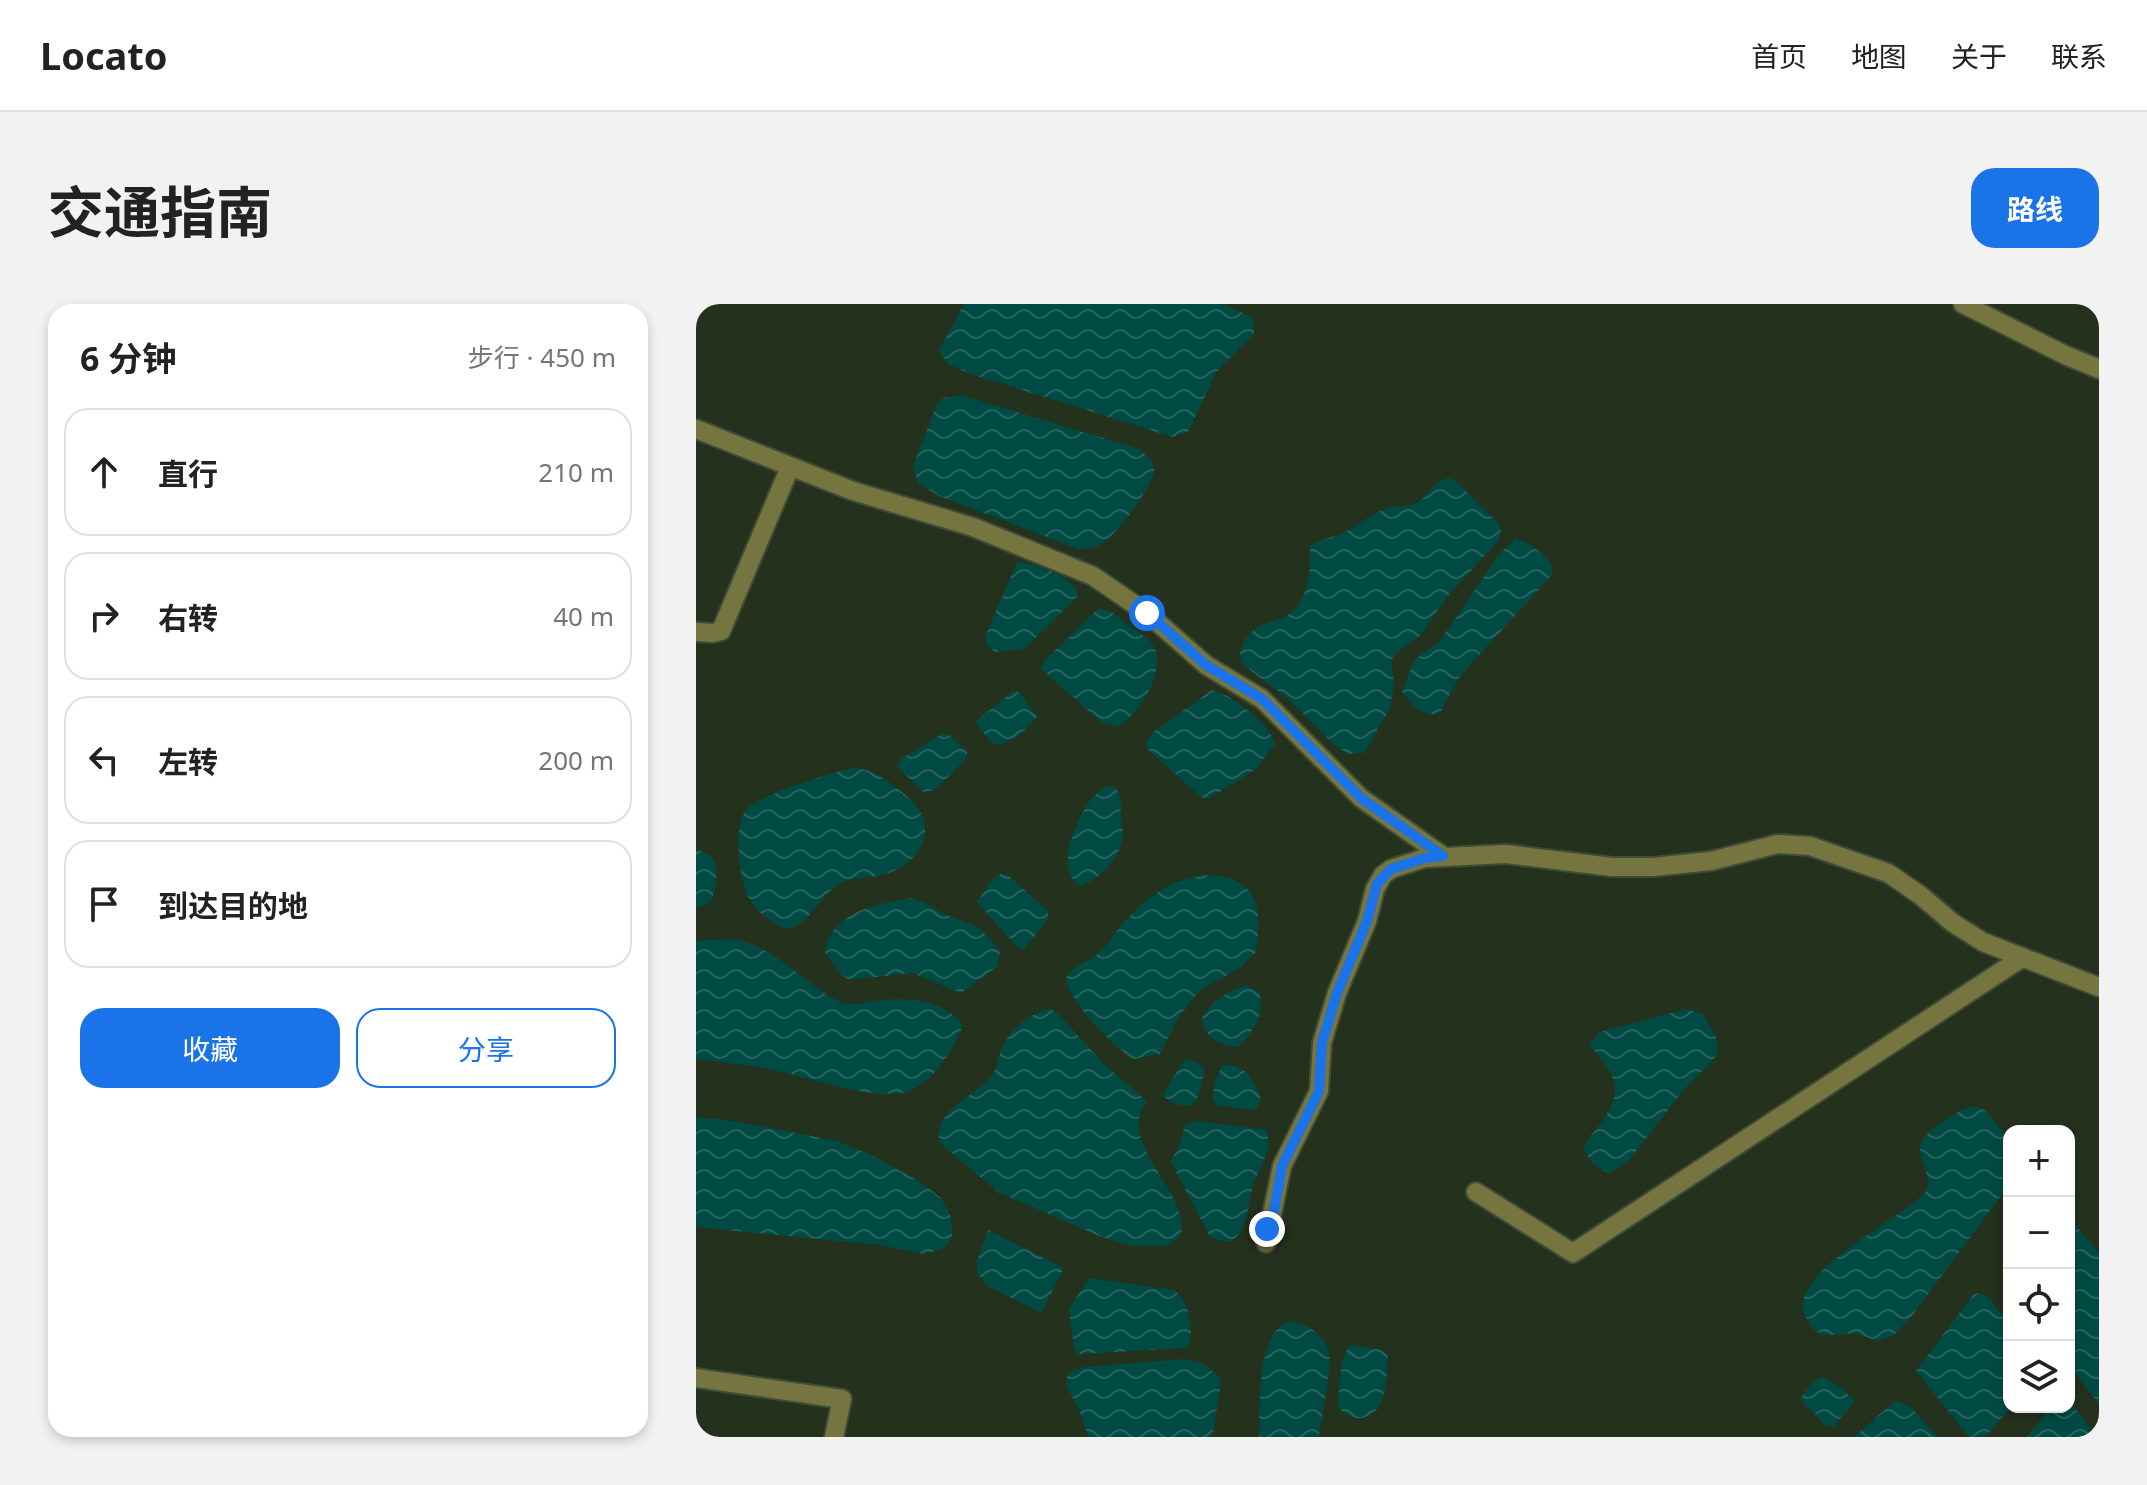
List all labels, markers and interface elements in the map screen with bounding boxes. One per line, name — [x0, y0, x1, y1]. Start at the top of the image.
text: Locato — [40, 29, 168, 81]
text: 首页 — [1751, 37, 1807, 75]
text: 地图 — [1851, 37, 1907, 75]
text: 关于 — [1951, 37, 2007, 75]
text: 联系 — [2051, 37, 2107, 75]
button: 路线 — [1971, 168, 2099, 248]
text: 交通指南 — [48, 173, 272, 249]
text: 6 分钟 — [80, 335, 176, 381]
text: 步行 · 450 m — [468, 339, 616, 375]
icon: ahead — [82, 450, 126, 494]
text: 直行 — [158, 453, 218, 494]
text: 210 m — [538, 454, 614, 490]
icon: right — [82, 594, 126, 638]
route start — [1129, 595, 1165, 631]
text: 右转 — [158, 597, 218, 638]
text: 40 m — [553, 598, 614, 634]
icon: left — [82, 738, 126, 782]
text: 左转 — [158, 741, 218, 782]
text: 200 m — [538, 742, 614, 778]
icon: arrive — [82, 882, 126, 926]
text: 到达目的地 — [158, 885, 308, 926]
button: 收藏 — [80, 1008, 340, 1088]
button: 分享 — [356, 1008, 616, 1088]
map controls — [2003, 1125, 2075, 1413]
button: + — [2003, 1125, 2075, 1197]
button: − — [2003, 1197, 2075, 1269]
route end — [1249, 1211, 1285, 1247]
button: locate — [2003, 1269, 2075, 1341]
button: layers — [2003, 1341, 2075, 1413]

